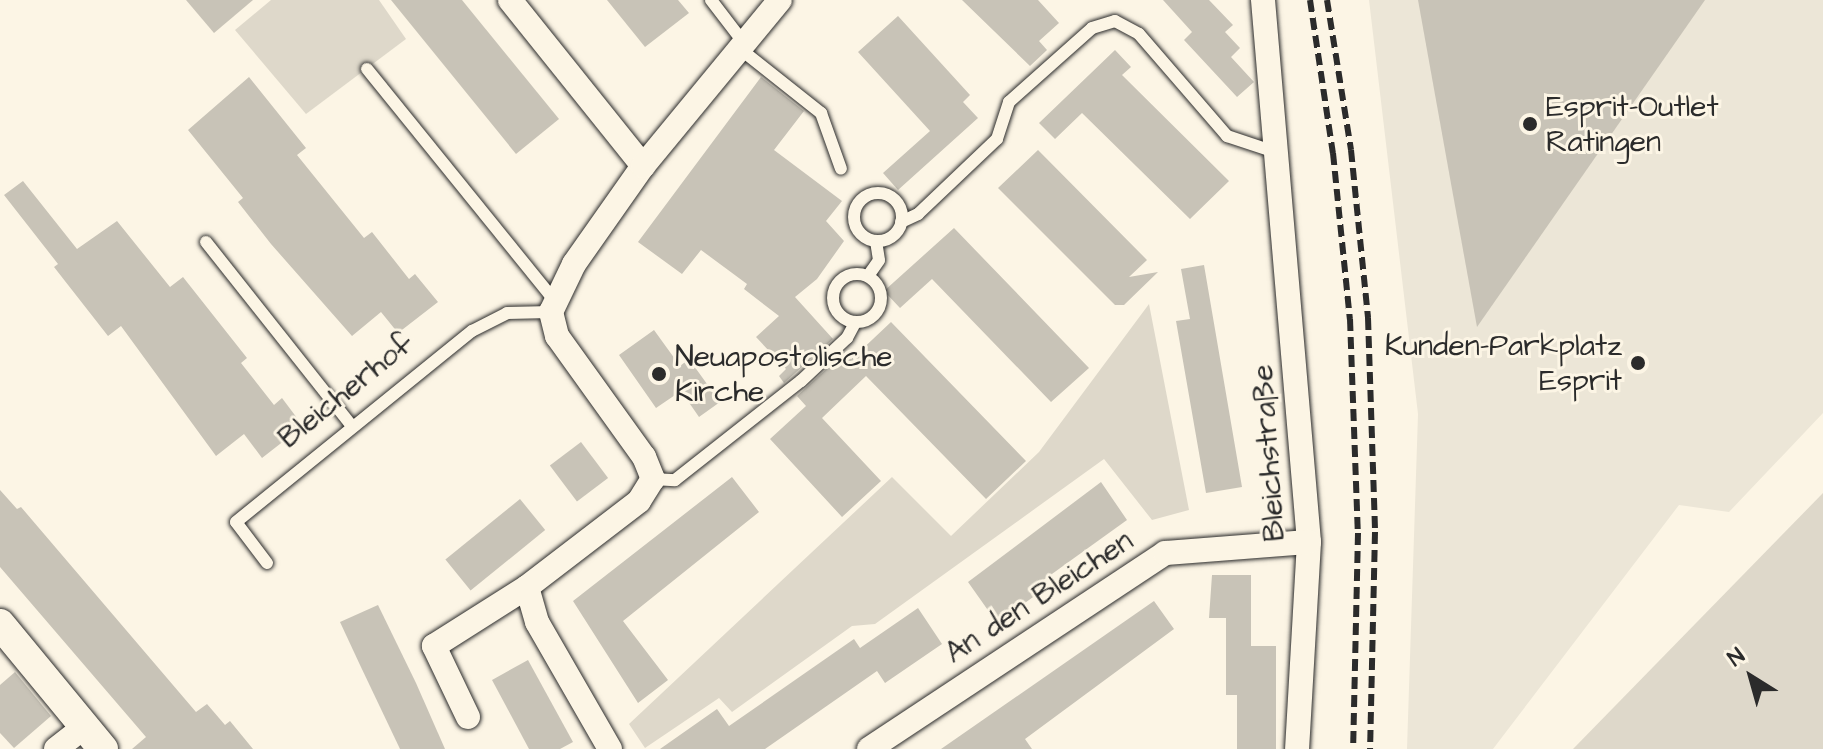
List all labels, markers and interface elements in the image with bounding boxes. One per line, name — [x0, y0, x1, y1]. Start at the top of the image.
place label: Esprit-Outlet Ratingen — [1546, 89, 1719, 160]
marker: Esprit-Outlet Ratingen — [1521, 115, 1539, 133]
street label: Bleicherhof — [271, 326, 421, 456]
place label: Kunden-Parkplatz Esprit — [1385, 328, 1622, 398]
place label: Neuapostolische Kirche — [675, 339, 893, 410]
marker: Kunden-Parkplatz Esprit — [1629, 354, 1647, 372]
street label: Bleichstraße — [1245, 363, 1293, 543]
marker: Neuapostolische Kirche — [650, 365, 668, 383]
street label: An den Bleichen — [938, 523, 1140, 671]
north arrow — [1711, 637, 1791, 717]
text: N — [1721, 641, 1751, 674]

